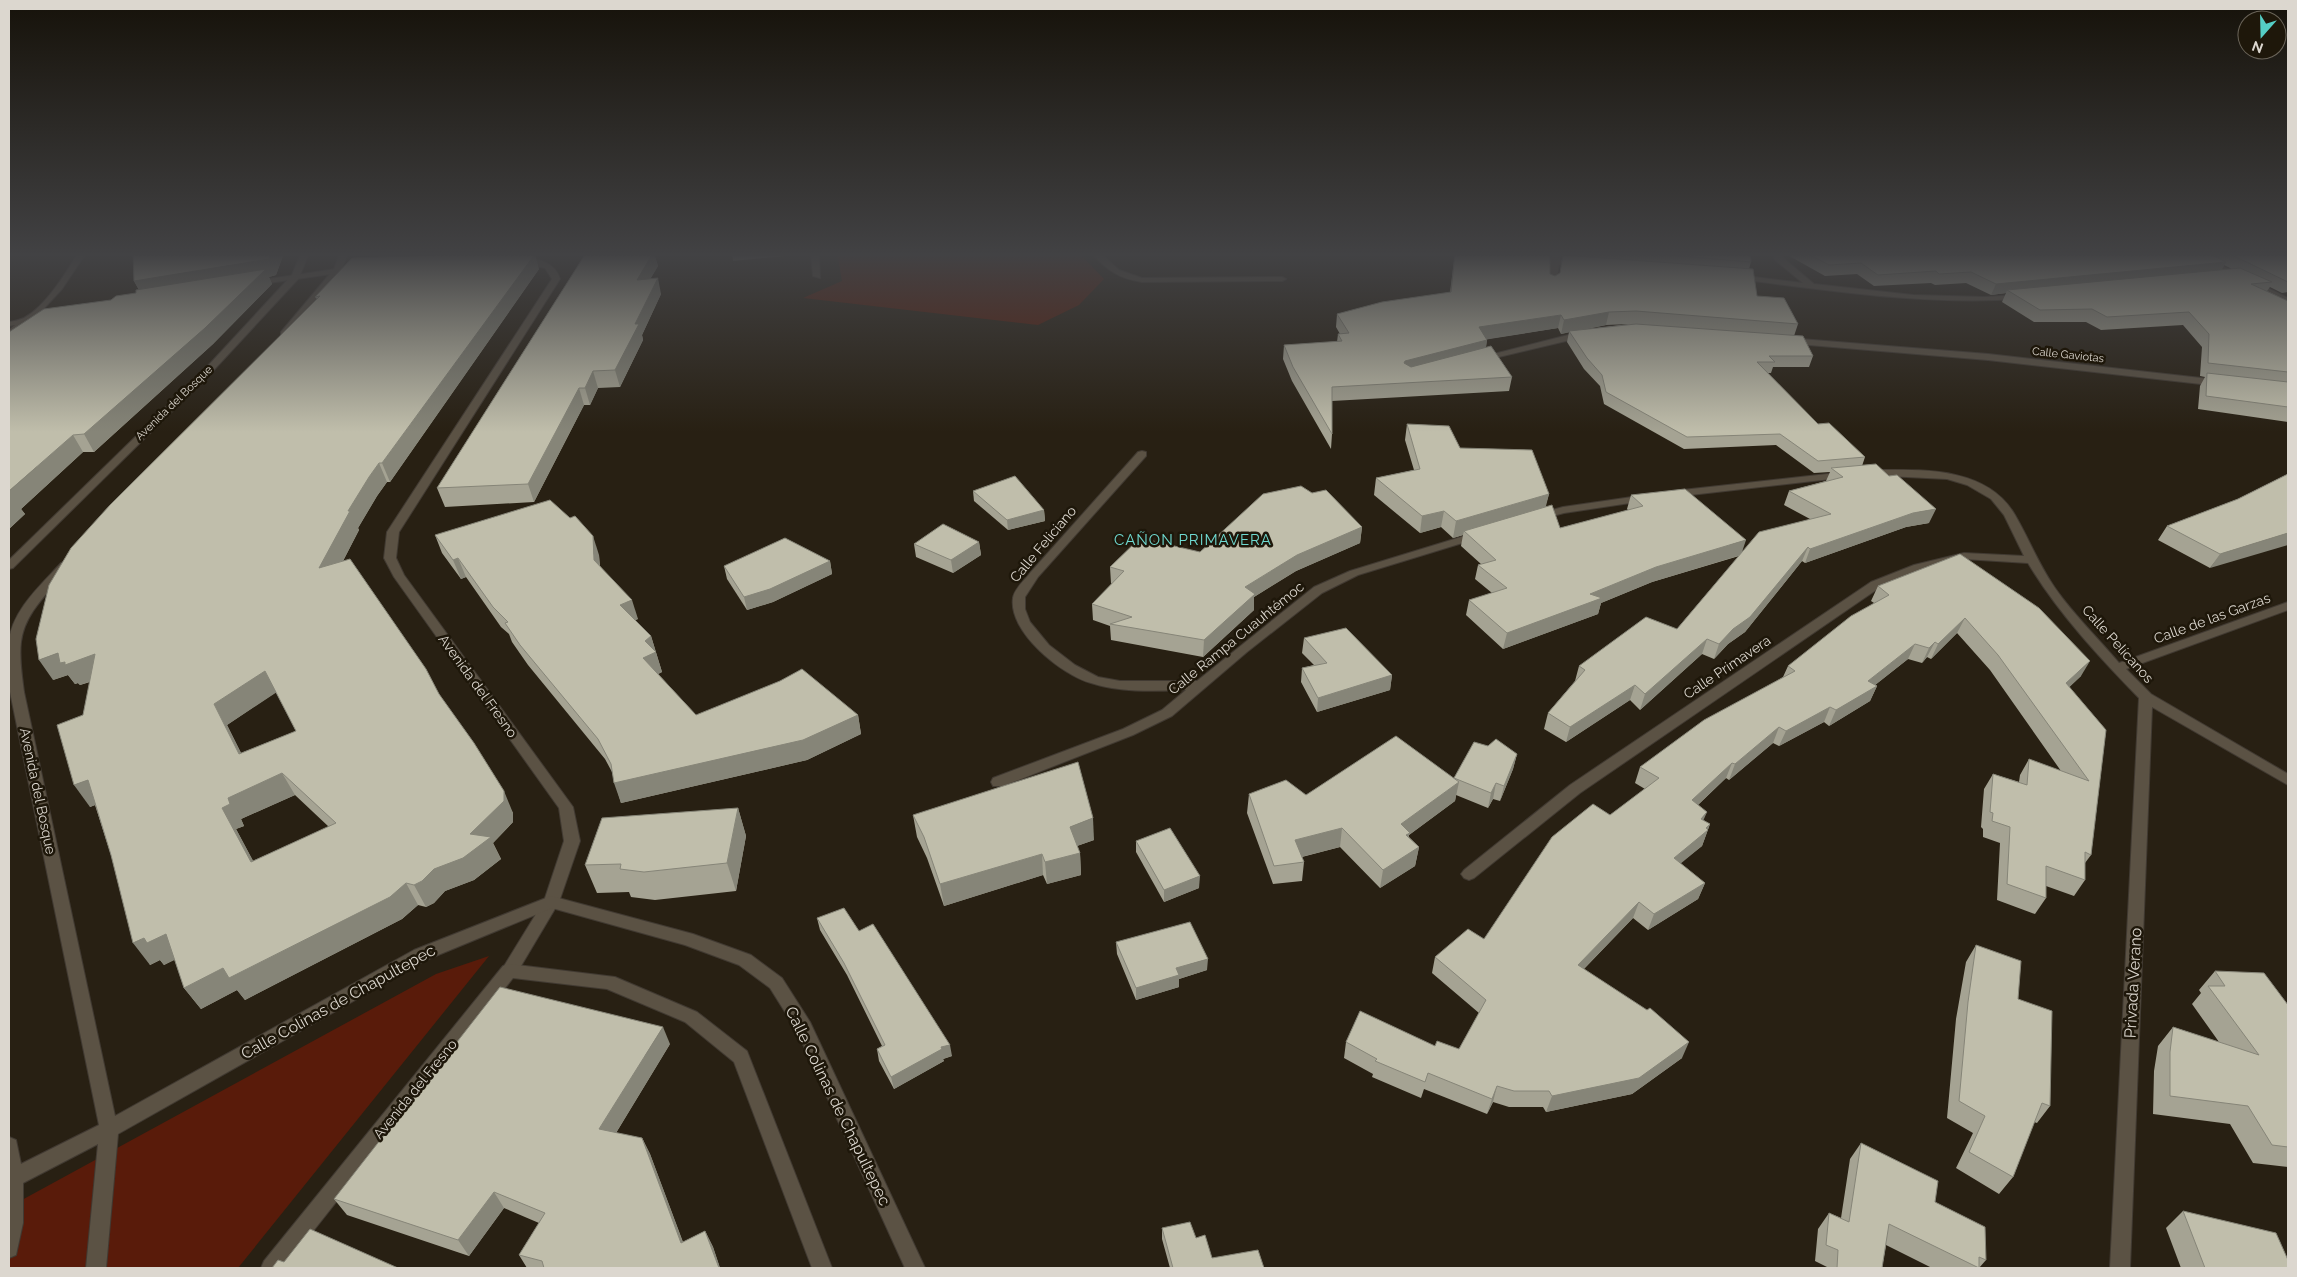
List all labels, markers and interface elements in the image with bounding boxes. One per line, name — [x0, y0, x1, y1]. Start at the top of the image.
north arrow — [2237, 10, 2287, 60]
text: N — [2250, 38, 2265, 57]
street label: Calle Gaviotas — [2031, 345, 2105, 365]
street label: Avenida del Bosque — [133, 363, 215, 443]
street label: Calle Feliciano — [1007, 503, 1079, 585]
district label: CAÑON PRIMAVERA — [1114, 531, 1272, 549]
street label: Calle Rampa Cuauhtémoc — [1165, 578, 1307, 698]
street label: Calle de las Garzas — [2152, 589, 2273, 647]
street label: Calle Pelícanos — [2079, 602, 2157, 686]
street label: Avenida del Fresno — [435, 631, 521, 741]
street label: Calle Primavera — [1680, 632, 1774, 702]
street label: Avenida del Bosque — [17, 726, 59, 856]
street label: Privada Verano — [2121, 927, 2145, 1039]
street label: Calle Colinas de Chapultepec — [238, 941, 439, 1063]
street label: Calle Colinas de Chapultepec — [781, 1003, 895, 1209]
street label: Avenida del Fresno — [370, 1036, 460, 1142]

